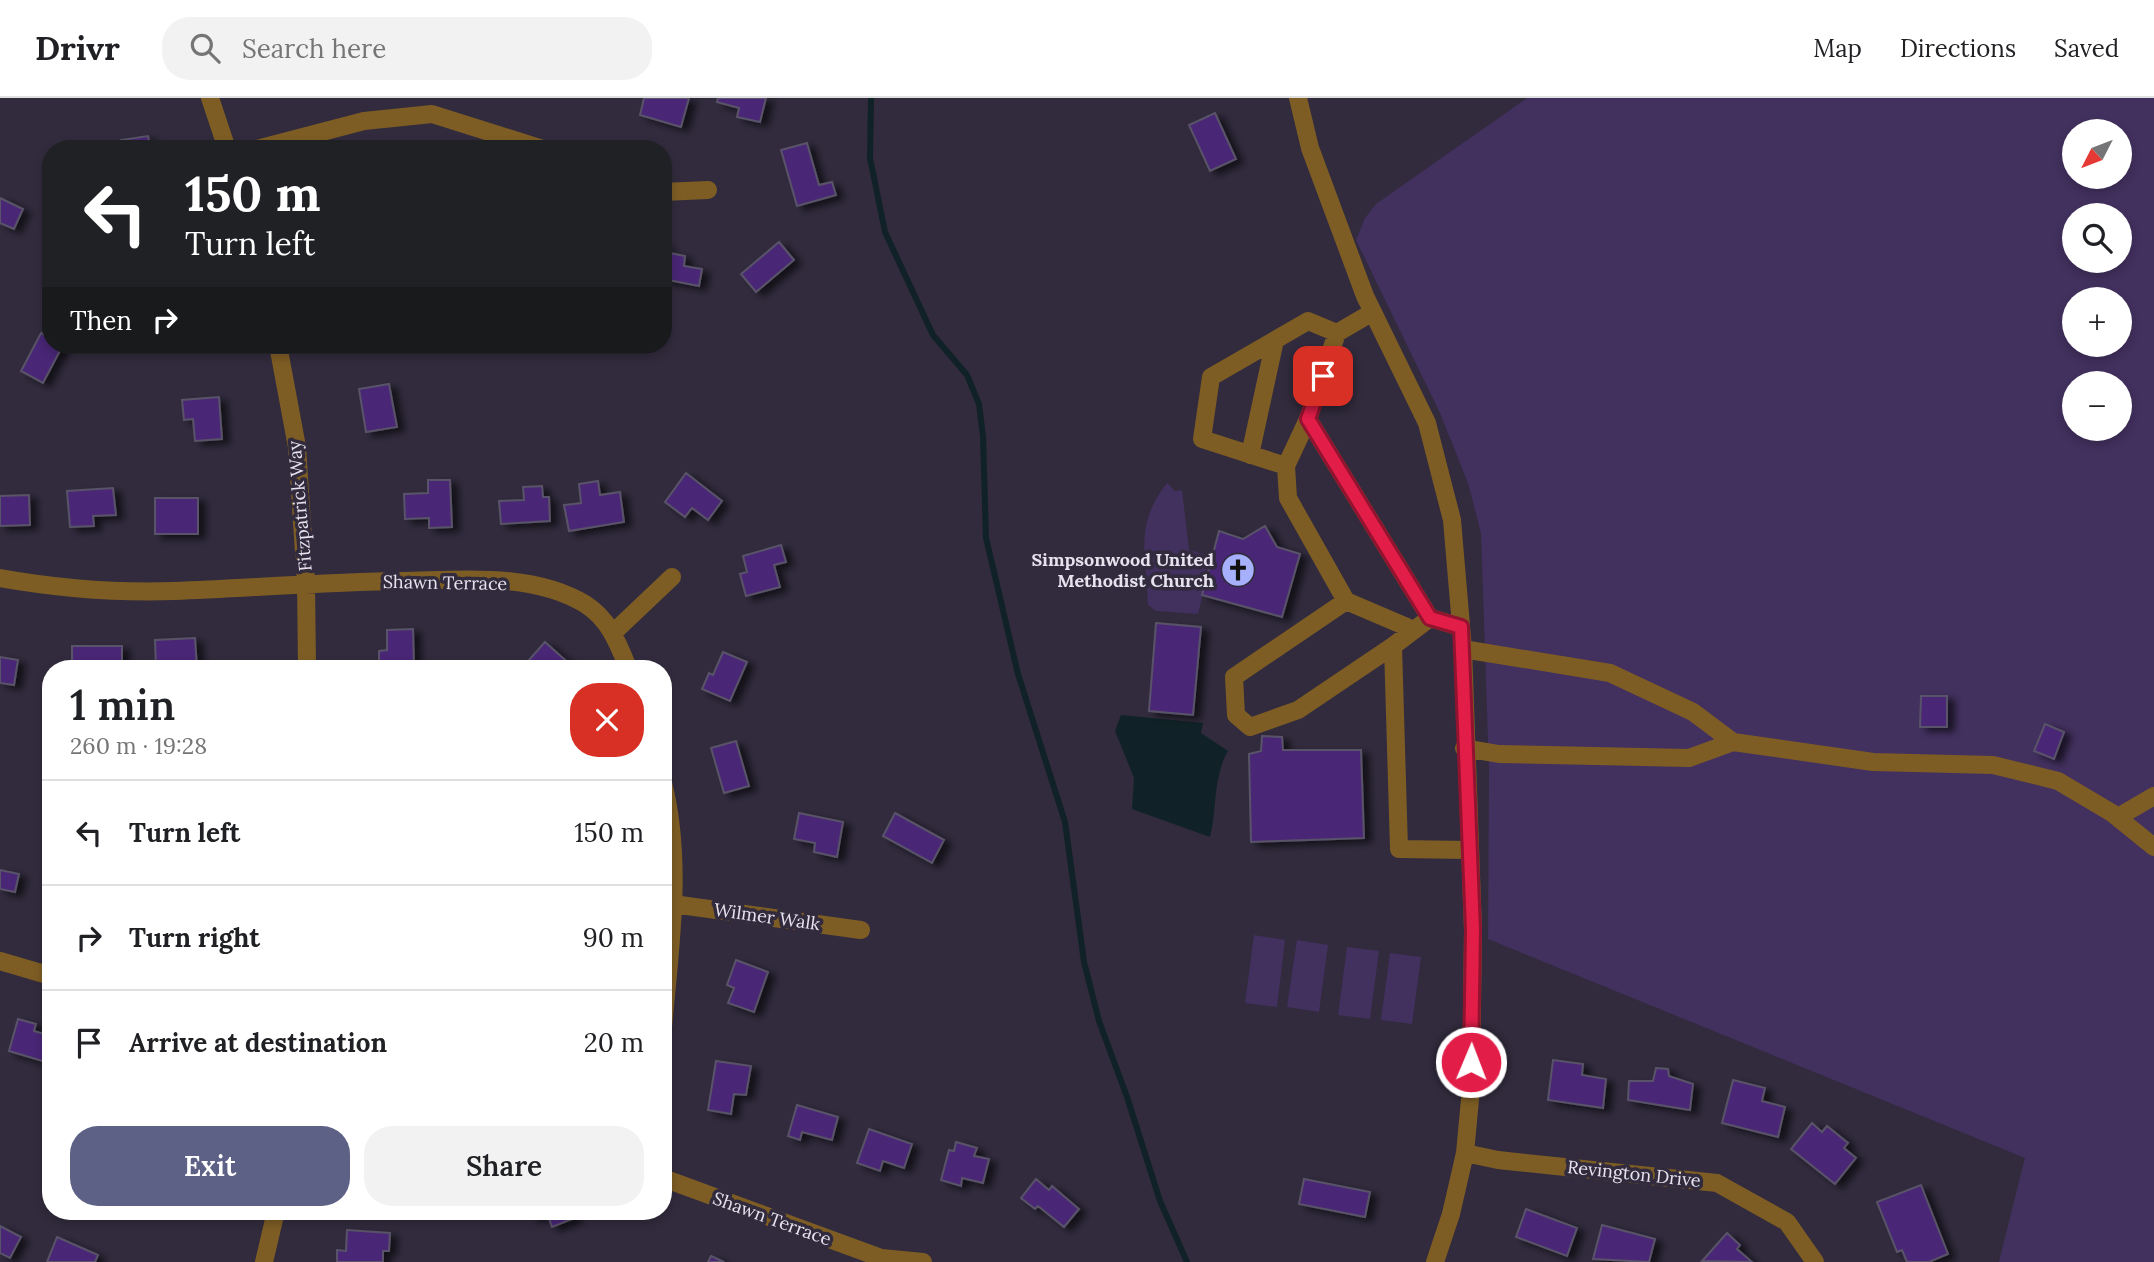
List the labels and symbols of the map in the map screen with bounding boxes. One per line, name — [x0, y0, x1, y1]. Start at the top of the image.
north arrow — [2062, 119, 2132, 189]
pin — [1293, 346, 1353, 406]
street label: Fitzpatrick Way — [282, 439, 317, 572]
place label: Simpsonwood United Methodist Church — [1031, 548, 1214, 592]
church icon: Simpsonwood United Methodist Church — [1219, 551, 1257, 589]
street label: Shawn Terrace — [383, 570, 508, 595]
street label: Wilmer Walk — [712, 898, 822, 935]
position arrow — [1434, 1025, 1508, 1099]
street label: Revington Drive — [1566, 1155, 1702, 1192]
street label: Shawn Terrace — [710, 1186, 835, 1251]

